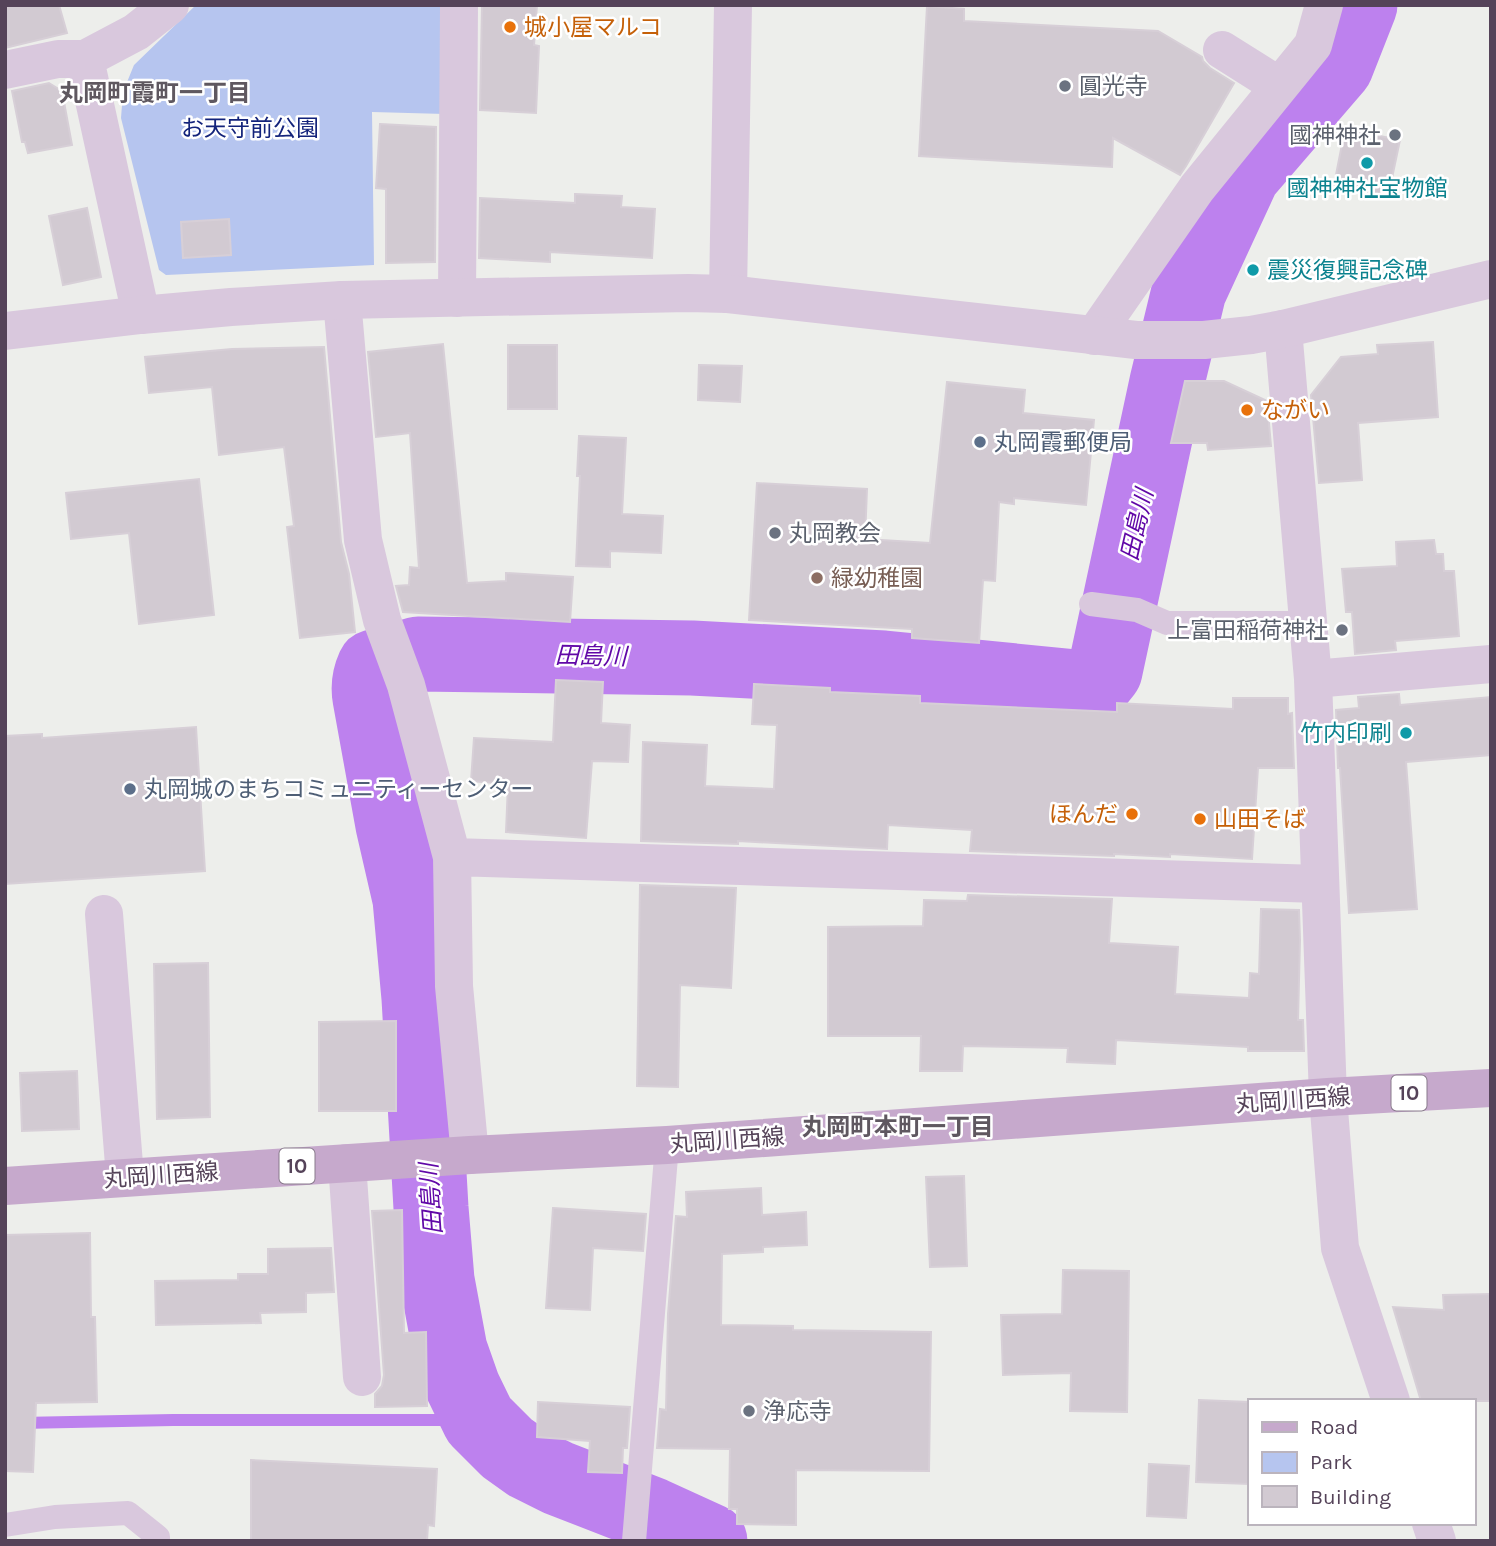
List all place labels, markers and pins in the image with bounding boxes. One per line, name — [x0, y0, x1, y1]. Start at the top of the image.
place label: 城小屋マルコ — [524, 14, 662, 41]
marker: 城小屋マルコ — [502, 19, 518, 35]
place label: 圓光寺 — [1079, 73, 1148, 100]
marker: 圓光寺 — [1057, 78, 1073, 94]
place label: 國神神社 — [1289, 122, 1381, 149]
marker: 國神神社 — [1387, 127, 1403, 143]
marker: 國神神社宝物館 — [1359, 155, 1375, 171]
place label: 國神神社宝物館 — [1287, 175, 1448, 202]
place label: 震災復興記念碑 — [1267, 257, 1428, 284]
marker: 震災復興記念碑 — [1245, 262, 1261, 278]
place label: ながい — [1261, 397, 1330, 424]
marker: ながい — [1239, 402, 1255, 418]
place label: 丸岡霞郵便局 — [994, 429, 1132, 456]
marker: 丸岡霞郵便局 — [972, 434, 988, 450]
place label: 丸岡教会 — [789, 520, 881, 547]
marker: 丸岡教会 — [767, 525, 783, 541]
place label: 緑幼稚園 — [831, 565, 923, 592]
marker: 緑幼稚園 — [809, 570, 825, 586]
place label: 上富田稲荷神社 — [1167, 617, 1328, 644]
marker: 上富田稲荷神社 — [1334, 622, 1350, 638]
place label: 竹内印刷 — [1300, 720, 1392, 747]
marker: 竹内印刷 — [1398, 725, 1414, 741]
place label: 丸岡城のまちコミュニティーセンター — [144, 776, 534, 803]
marker: 丸岡城のまちコミュニティーセンター — [122, 781, 138, 797]
place label: ほんだ — [1049, 801, 1118, 828]
marker: ほんだ — [1124, 806, 1140, 822]
place label: 山田そば — [1214, 806, 1306, 833]
marker: 山田そば — [1192, 811, 1208, 827]
place label: 浄応寺 — [763, 1398, 832, 1425]
marker: 浄応寺 — [741, 1403, 757, 1419]

